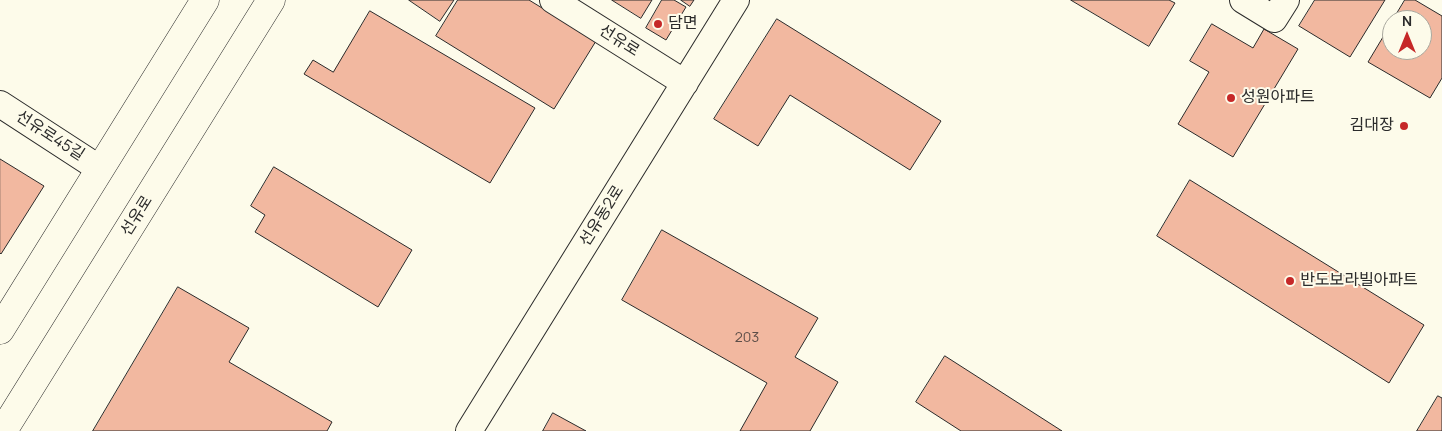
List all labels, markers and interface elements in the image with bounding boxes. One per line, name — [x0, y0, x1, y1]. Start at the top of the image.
north arrow — [1382, 10, 1432, 60]
text: N — [1402, 11, 1412, 30]
place label: 담면 — [668, 14, 697, 34]
marker: 담면 — [652, 18, 664, 30]
street label: 선유로 — [595, 21, 643, 61]
place label: 성원아파트 — [1241, 88, 1315, 108]
marker: 성원아파트 — [1225, 92, 1237, 104]
street label: 선유로45길 — [12, 107, 88, 165]
place label: 김대장 — [1350, 116, 1394, 136]
marker: 김대장 — [1398, 120, 1410, 132]
street label: 선유동2로 — [576, 182, 628, 250]
street label: 선유로 — [117, 192, 157, 240]
place label: 반도보라빌아파트 — [1300, 271, 1418, 291]
marker: 반도보라빌아파트 — [1284, 275, 1296, 287]
house number: 203 — [735, 330, 759, 346]

